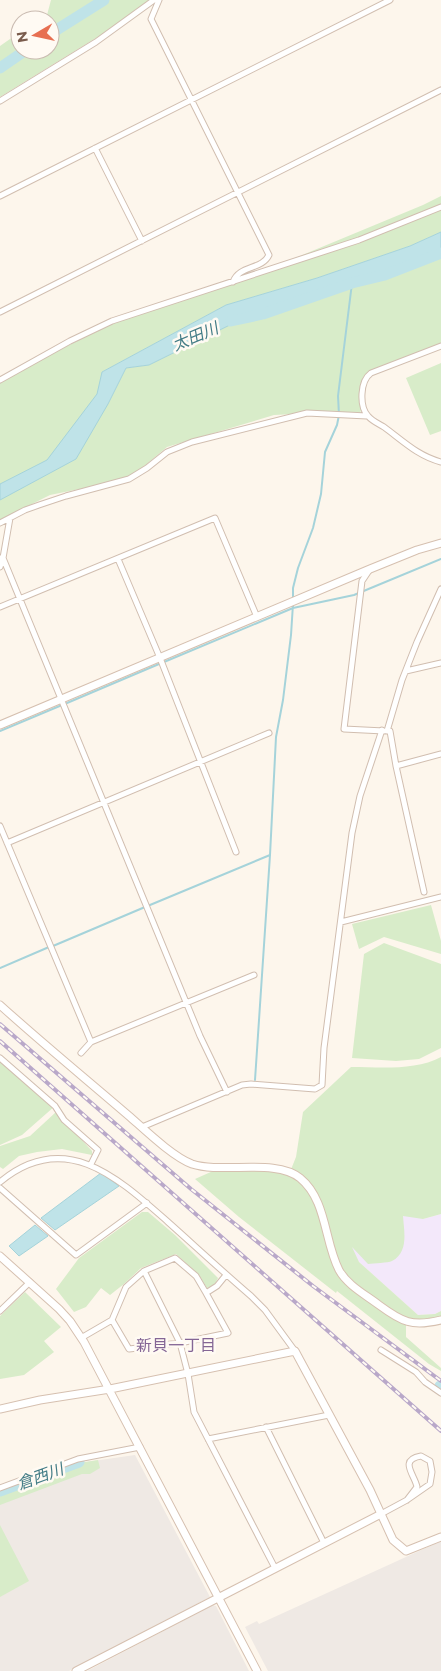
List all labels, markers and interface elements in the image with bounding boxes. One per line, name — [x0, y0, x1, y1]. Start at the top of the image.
north arrow — [10, 10, 60, 60]
text: N — [12, 30, 32, 44]
water label: 太田川 — [169, 318, 223, 355]
district label: 新貝一丁目 — [136, 1336, 216, 1355]
water label: 倉西川 — [14, 1459, 68, 1494]

